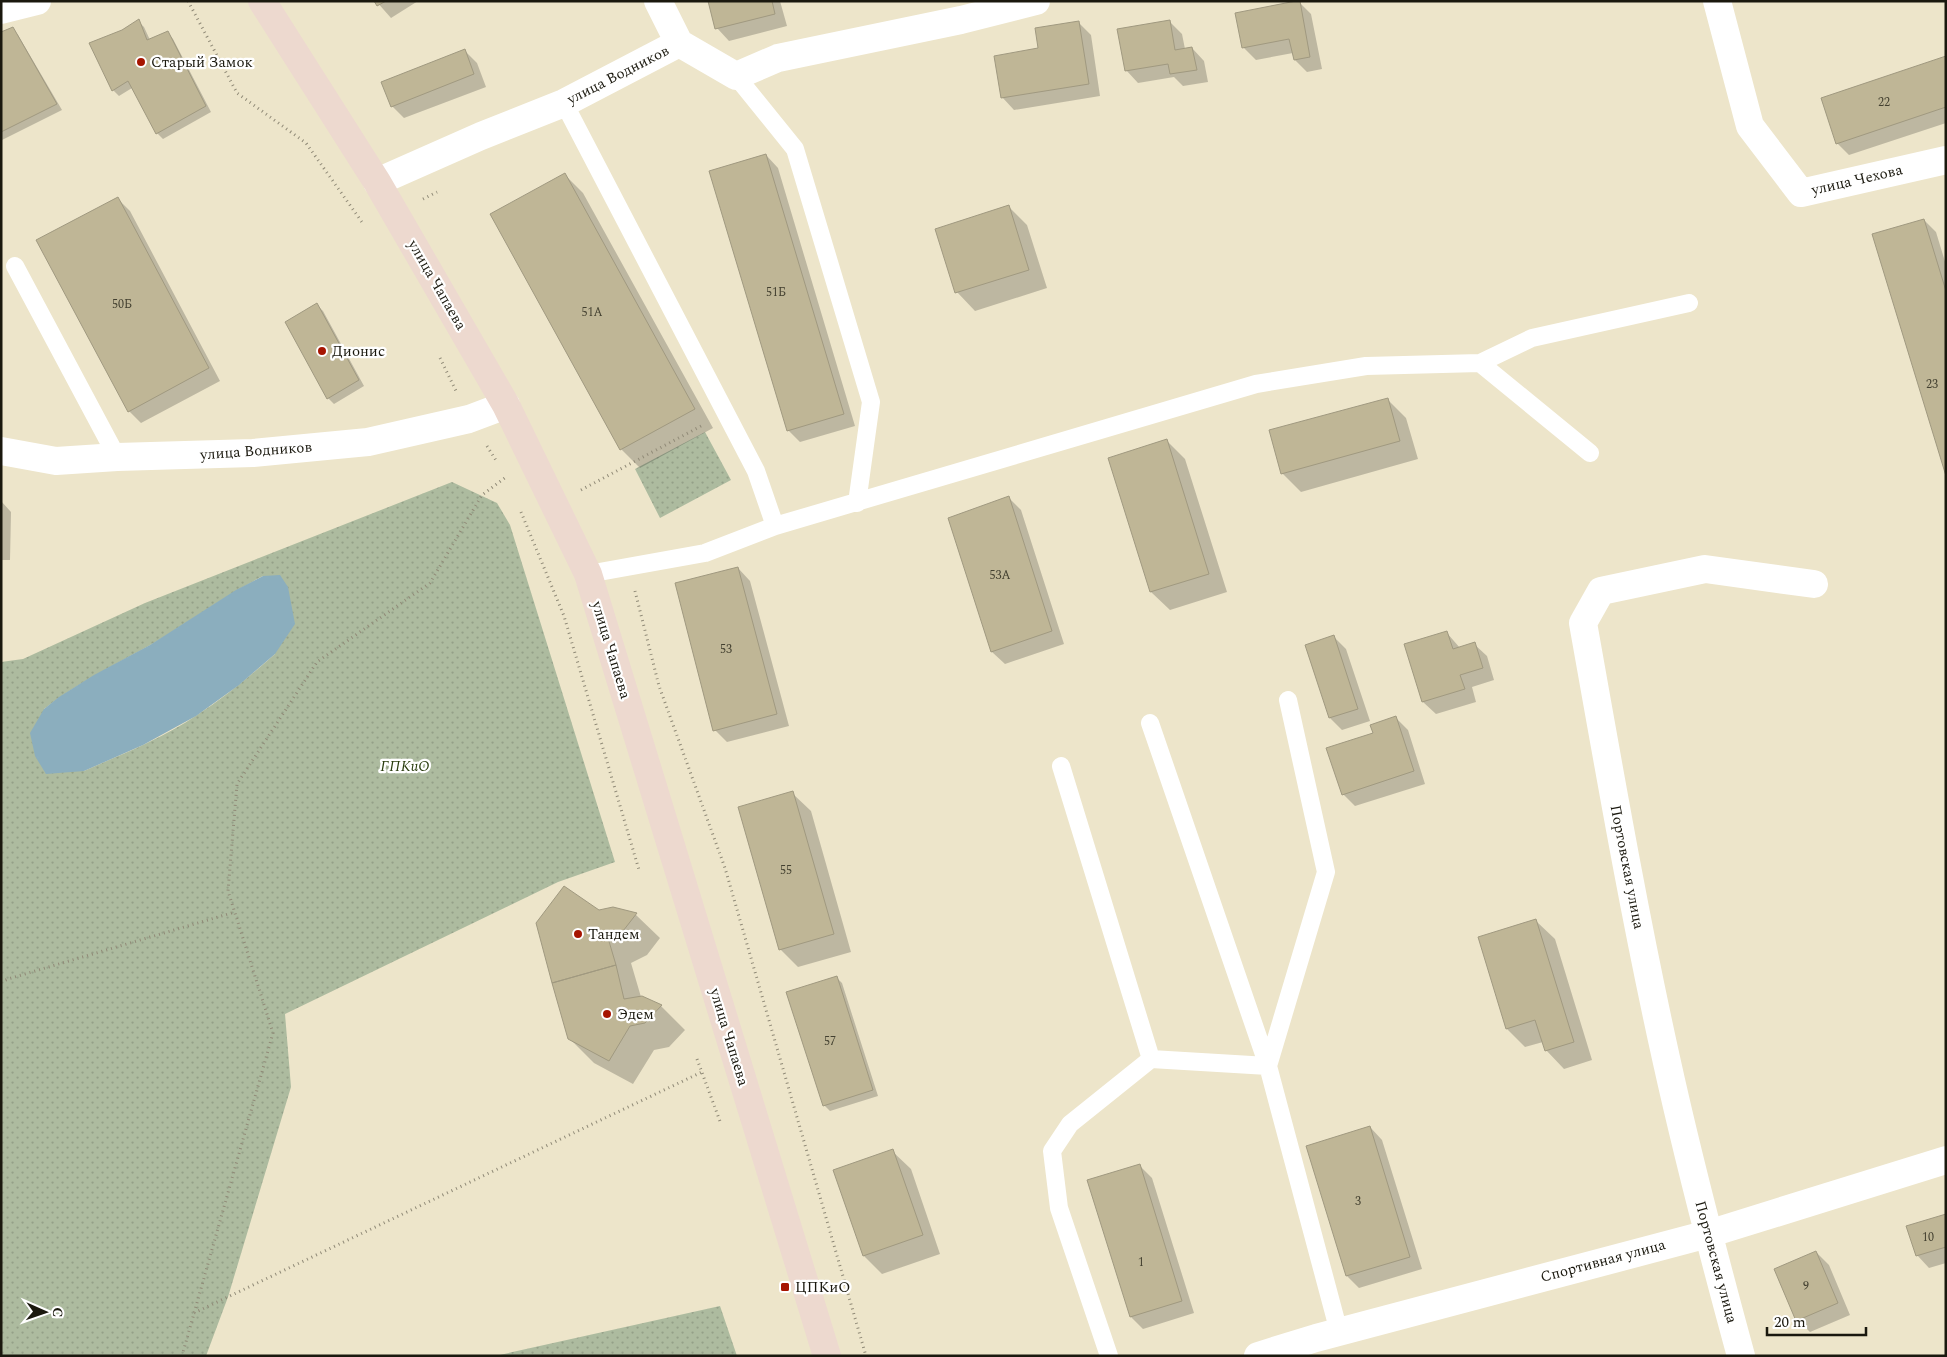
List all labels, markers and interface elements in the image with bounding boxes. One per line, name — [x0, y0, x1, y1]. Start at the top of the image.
street label: улица Водников — [562, 39, 674, 111]
place label: Старый Замок — [151, 51, 253, 74]
marker: Старый Замок — [135, 56, 147, 68]
house number: 22 — [1878, 93, 1890, 112]
street label: улица Чехова — [1808, 158, 1905, 202]
street label: улица Чапаева — [401, 235, 473, 335]
house number: 51Б — [766, 283, 786, 302]
house number: 50Б — [112, 295, 132, 314]
house number: 51А — [581, 303, 603, 322]
place label: Дионис — [332, 340, 385, 363]
marker: Дионис — [316, 345, 328, 357]
house number: 23 — [1926, 375, 1938, 394]
street label: улица Водников — [198, 436, 313, 466]
house number: 53А — [989, 566, 1011, 585]
street label: улица Чапаева — [585, 597, 637, 702]
house number: 53 — [720, 640, 732, 659]
park label: ГПКиО — [380, 755, 430, 778]
street label: Портовская улица — [1604, 803, 1650, 932]
house number: 55 — [780, 861, 792, 880]
place label: Тандем — [588, 923, 640, 946]
marker: Тандем — [572, 928, 584, 940]
street label: улица Чапаева — [703, 984, 755, 1089]
place label: Эдем — [617, 1003, 654, 1026]
marker: Эдем — [601, 1008, 613, 1020]
house number: 57 — [824, 1032, 836, 1051]
house number: 3 — [1355, 1192, 1361, 1211]
street label: Портовская улица — [1689, 1198, 1744, 1327]
house number: 10 — [1922, 1228, 1934, 1247]
street label: Спортивная улица — [1538, 1233, 1669, 1289]
house number: 1 — [1138, 1253, 1144, 1272]
place label: ЦПКиО — [795, 1276, 850, 1299]
house number: 9 — [1803, 1277, 1809, 1296]
marker: ЦПКиО — [779, 1281, 791, 1293]
north arrow — [20, 1287, 70, 1337]
scale bar — [1767, 1304, 1866, 1336]
text: С — [47, 1307, 68, 1318]
text: 20 m — [1774, 1311, 1806, 1334]

